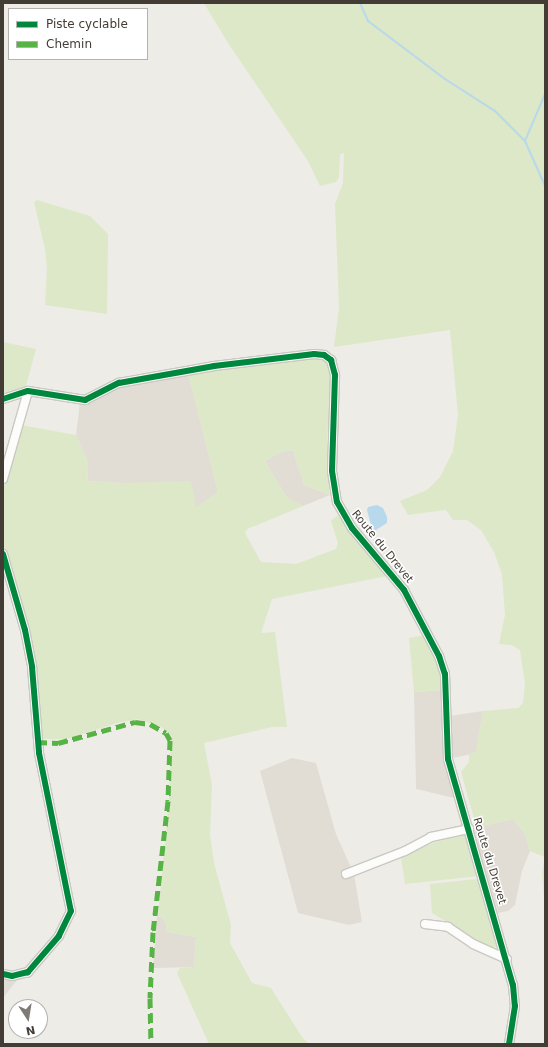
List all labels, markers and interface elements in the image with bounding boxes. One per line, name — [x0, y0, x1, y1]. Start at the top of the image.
legend — [8, 8, 148, 60]
text: Piste cyclable — [46, 17, 128, 31]
text: Chemin — [46, 37, 92, 51]
street label: Route du Drevet — [349, 508, 415, 586]
street label: Route du Drevet — [470, 816, 508, 906]
north arrow — [8, 999, 48, 1039]
text: N — [25, 1023, 36, 1038]

